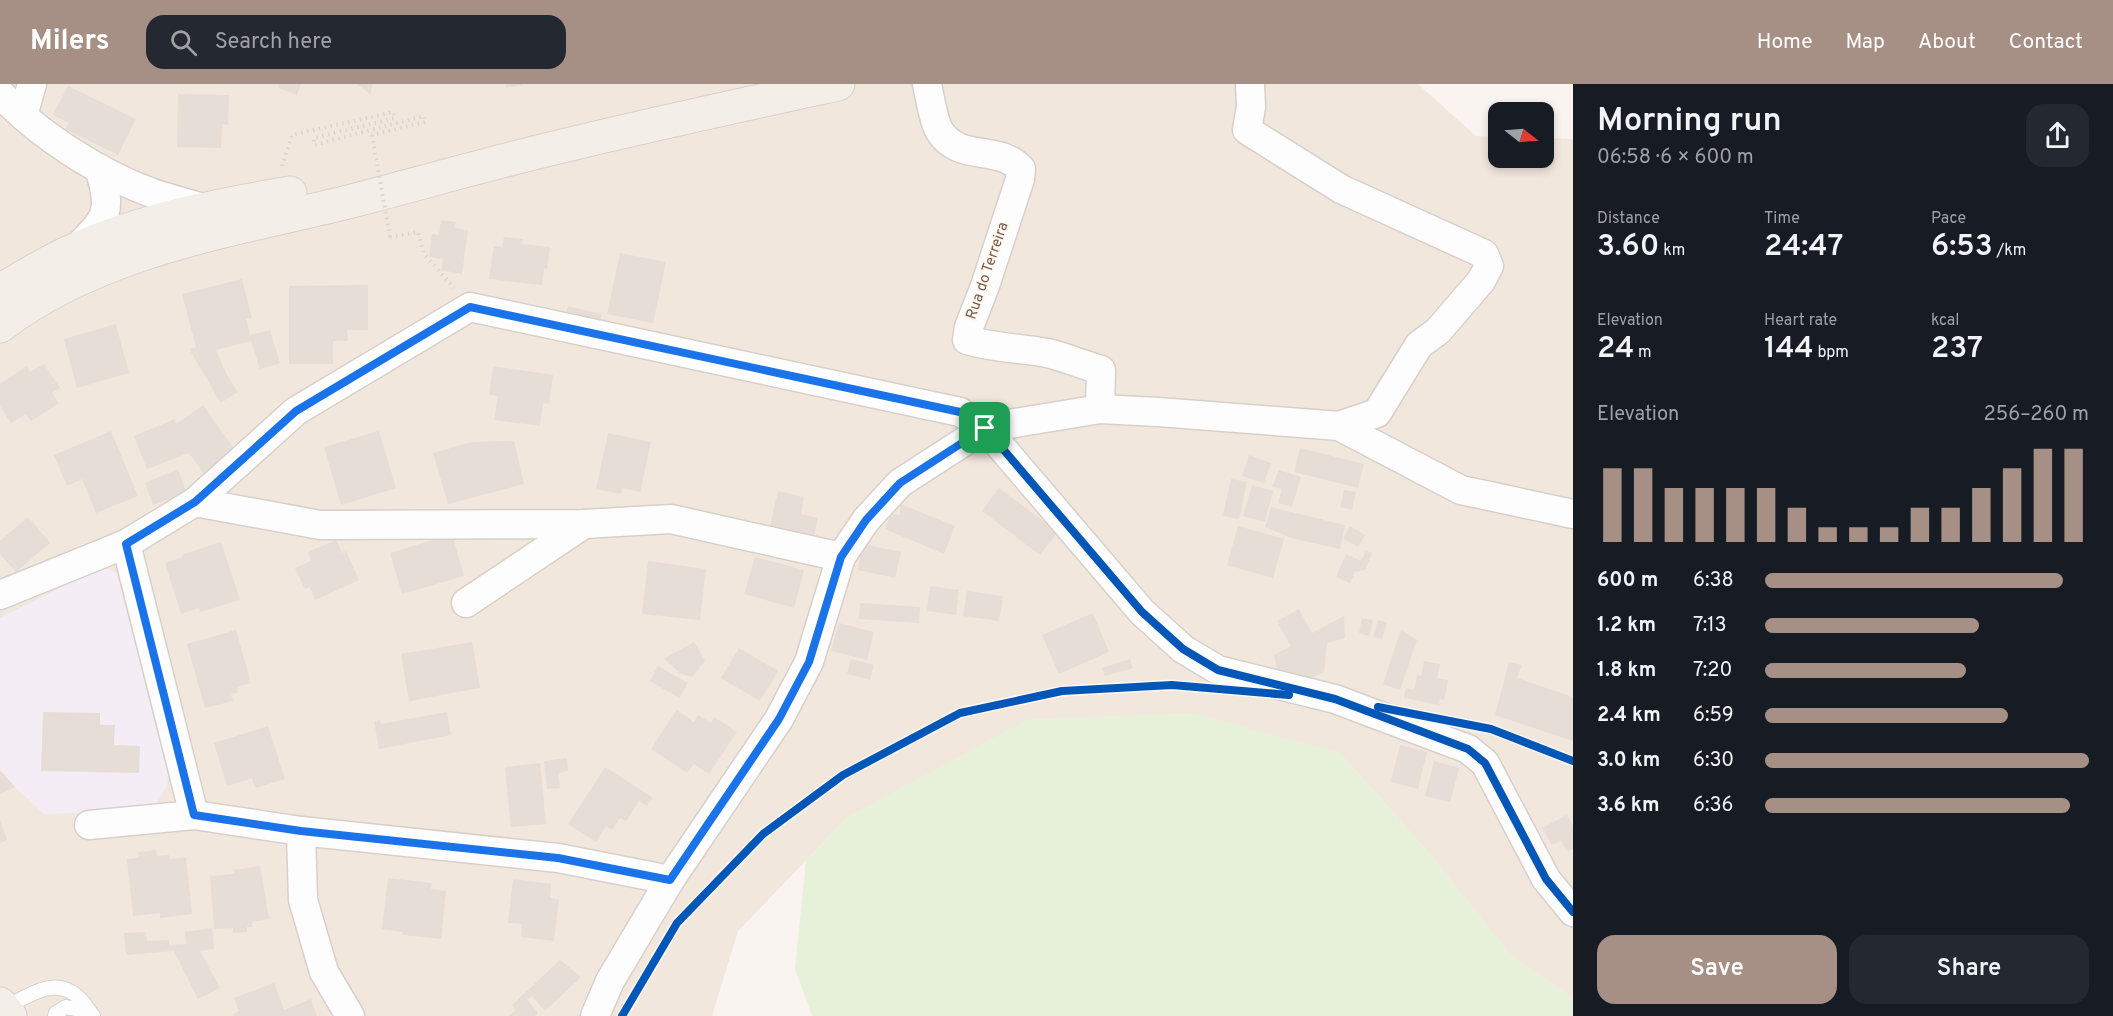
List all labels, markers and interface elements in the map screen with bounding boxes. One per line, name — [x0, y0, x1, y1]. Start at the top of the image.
search box — [146, 15, 566, 69]
text: Milers — [30, 24, 110, 60]
icon: search — [167, 26, 200, 59]
text: Search here — [215, 29, 332, 56]
text: Home — [1757, 29, 1813, 56]
text: Map — [1846, 29, 1885, 56]
text: About — [1918, 29, 1976, 56]
text: Contact — [2009, 29, 2083, 56]
text: Morning run — [1597, 101, 1782, 143]
north arrow — [1488, 102, 1554, 168]
map controls — [1488, 102, 1554, 168]
button: share — [2026, 104, 2089, 167]
text: 06:58 · 6 × 600 m — [1597, 145, 1754, 171]
text: Distance — [1597, 209, 1660, 229]
text: Time — [1764, 209, 1800, 229]
text: Pace — [1931, 209, 1966, 229]
street label: Rua do Terreira — [962, 220, 1014, 322]
text: 3.60 — [1597, 229, 1659, 266]
text: 24:47 — [1764, 229, 1843, 266]
text: 6:53 — [1931, 229, 1993, 266]
text: km — [1659, 241, 1685, 261]
text: /km — [1993, 241, 2026, 261]
text: Elevation — [1597, 311, 1663, 331]
text: Heart rate — [1764, 311, 1837, 331]
text: kcal — [1931, 311, 1959, 331]
text: 24 — [1597, 331, 1634, 368]
text: 144 — [1764, 331, 1814, 368]
text: 237 — [1931, 331, 1983, 368]
text: m — [1634, 343, 1652, 363]
text: bpm — [1814, 343, 1849, 363]
pin — [959, 402, 1010, 453]
text: Elevation — [1597, 402, 1679, 428]
text: 256–260 m — [1984, 402, 2089, 428]
icon: arrive — [968, 411, 1001, 444]
text: 600 m — [1597, 568, 1658, 594]
text: 6:38 — [1693, 568, 1734, 594]
text: 1.2 km — [1597, 613, 1656, 639]
text: 7:13 — [1693, 613, 1727, 639]
text: 1.8 km — [1597, 658, 1656, 684]
text: 7:20 — [1693, 658, 1732, 684]
text: 2.4 km — [1597, 703, 1661, 729]
text: 6:59 — [1693, 703, 1734, 729]
text: 3.0 km — [1597, 748, 1660, 774]
text: 6:30 — [1693, 748, 1734, 774]
text: 3.6 km — [1597, 793, 1659, 819]
text: 6:36 — [1693, 793, 1733, 819]
button: Save — [1597, 935, 1837, 1004]
button: Share — [1849, 935, 2089, 1004]

